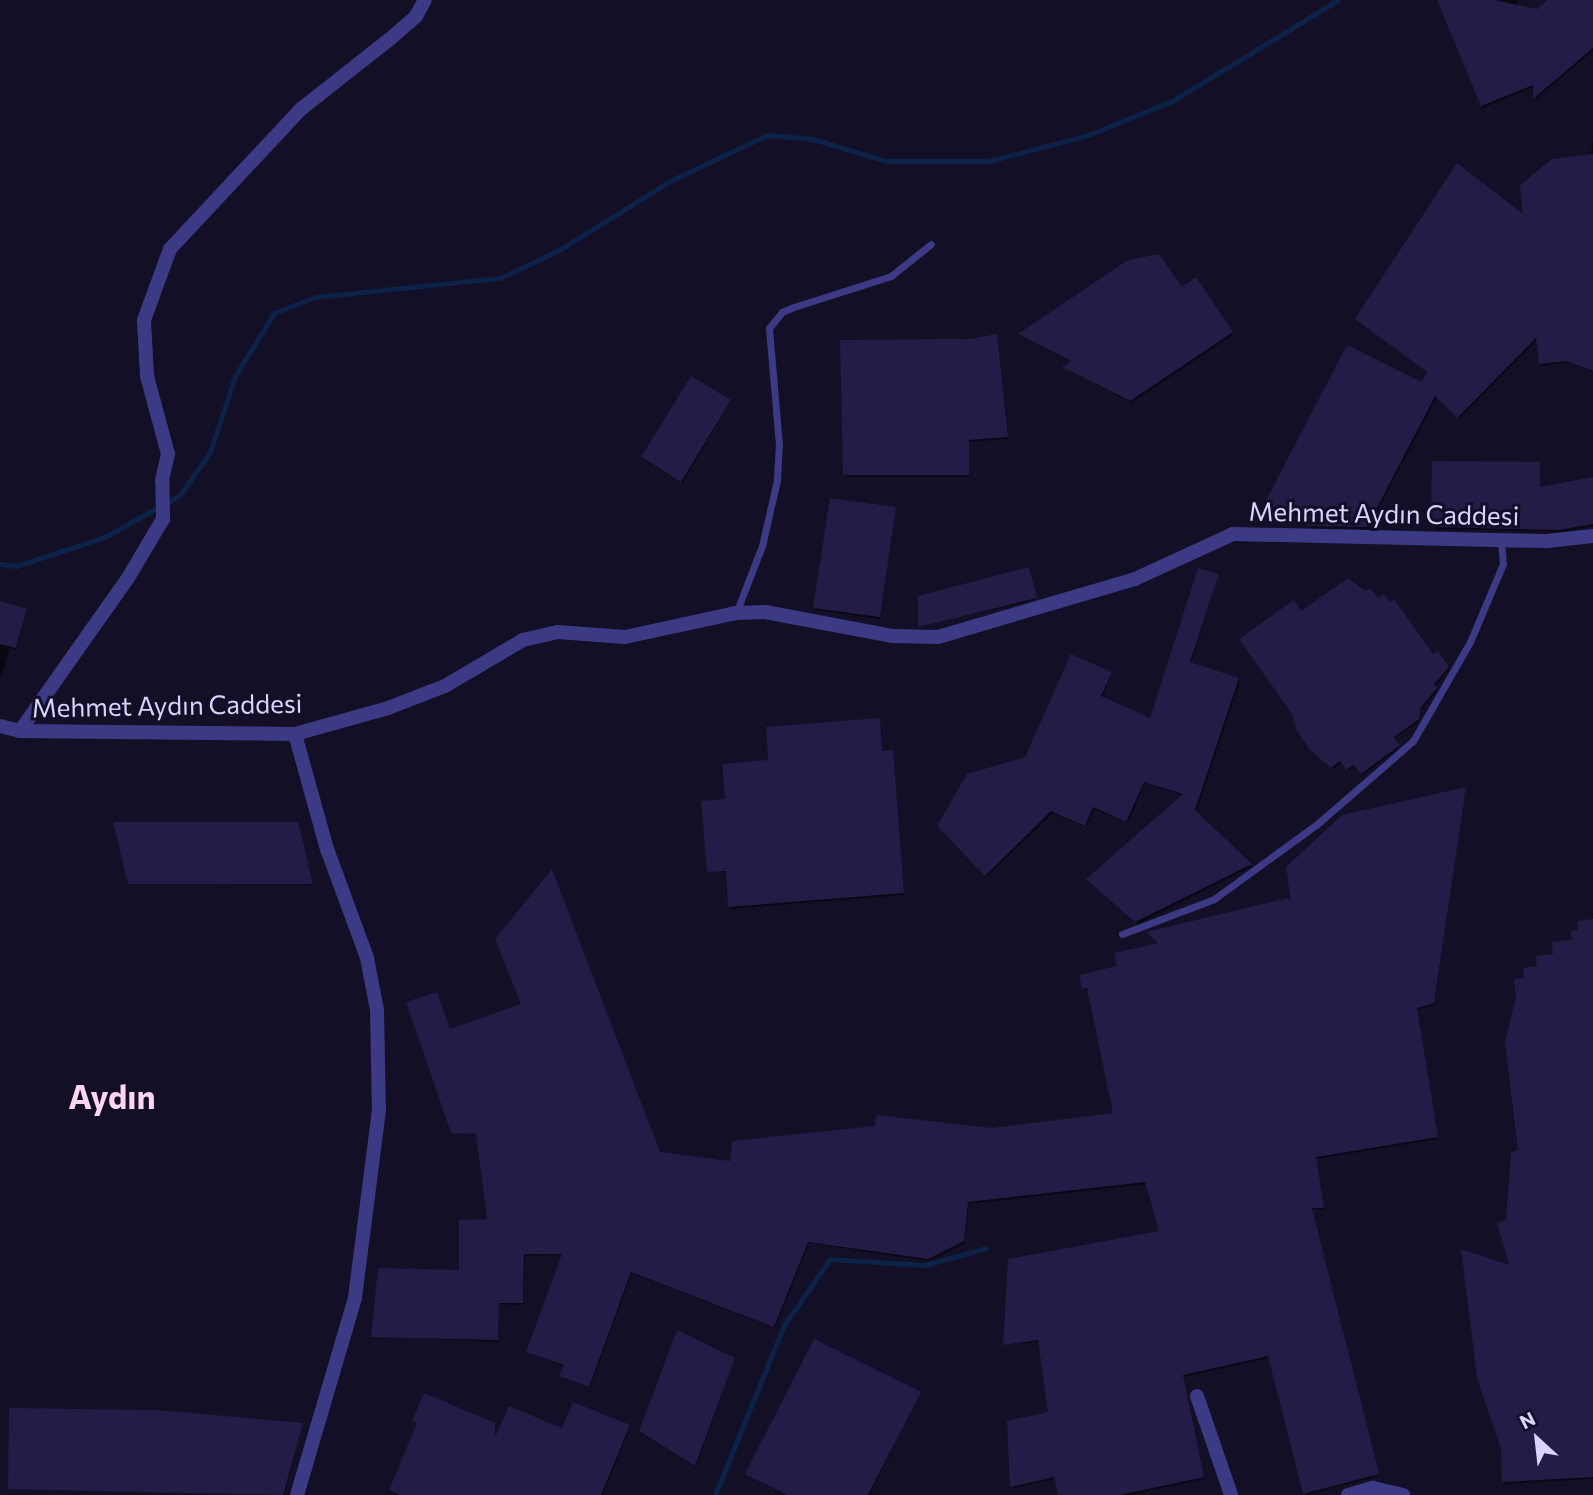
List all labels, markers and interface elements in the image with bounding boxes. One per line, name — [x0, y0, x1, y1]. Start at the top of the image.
street label: Mehmet Aydın Caddesi — [1248, 495, 1520, 531]
street label: Mehmet Aydın Caddesi — [31, 687, 303, 723]
district label: Aydın — [68, 1076, 156, 1116]
north arrow — [1502, 1404, 1572, 1474]
text: N — [1516, 1406, 1539, 1433]

